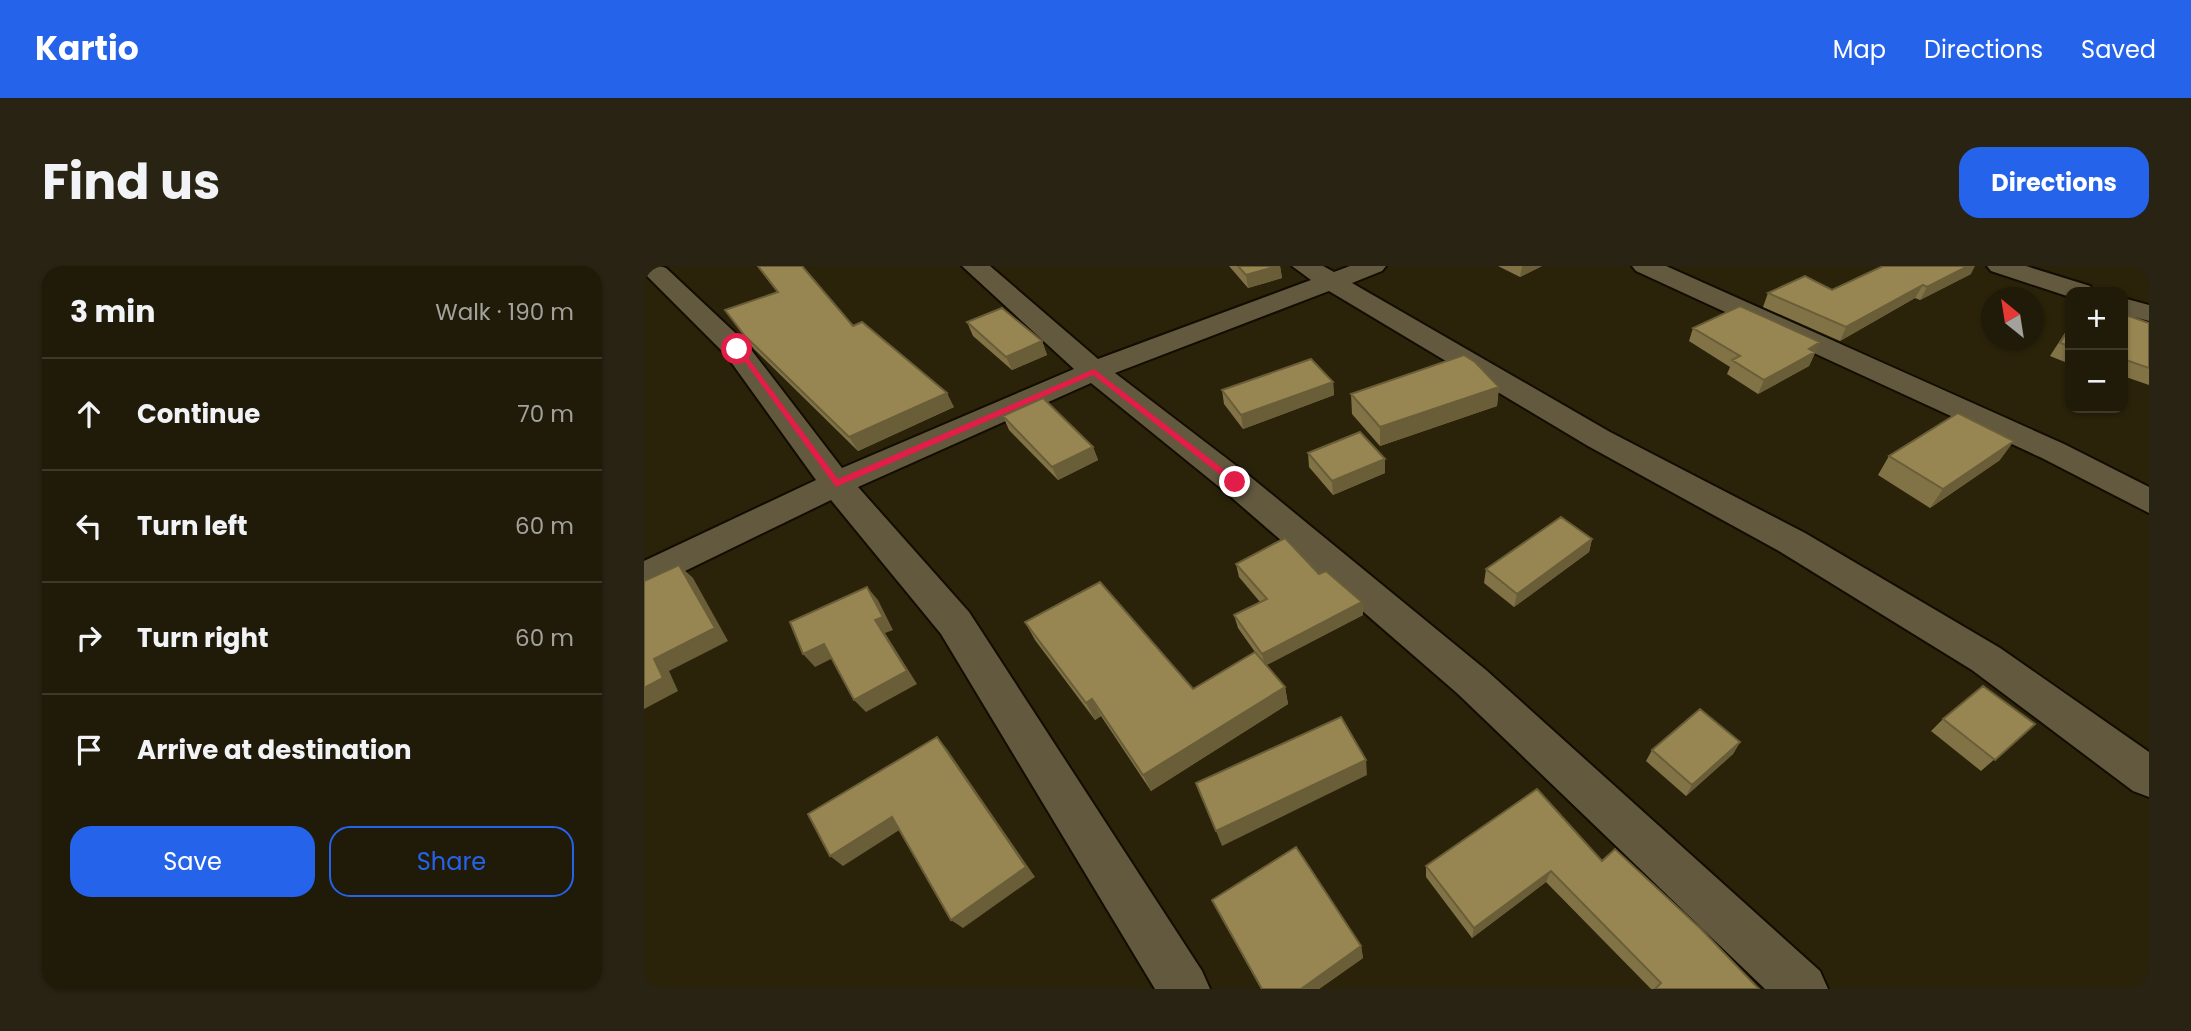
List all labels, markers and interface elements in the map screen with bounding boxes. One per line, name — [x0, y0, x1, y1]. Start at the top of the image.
text: Kartio — [35, 25, 139, 72]
text: Map — [1833, 33, 1886, 66]
text: Directions — [1924, 33, 2043, 66]
text: Saved — [2081, 33, 2156, 66]
button: Directions — [1959, 147, 2149, 218]
text: Find us — [42, 148, 220, 216]
north arrow — [1981, 287, 2044, 350]
map controls — [2065, 287, 2128, 413]
button: + — [2065, 287, 2128, 350]
text: 3 min — [70, 290, 155, 333]
text: Walk · 190 m — [435, 296, 574, 328]
route start — [721, 333, 752, 364]
button: − — [2065, 350, 2128, 413]
icon: ahead — [70, 395, 108, 433]
text: Continue — [137, 396, 260, 432]
text: 70 m — [517, 398, 574, 430]
route end — [1219, 466, 1250, 497]
icon: left — [70, 507, 108, 545]
text: Turn left — [137, 508, 248, 544]
text: 60 m — [515, 510, 574, 542]
icon: right — [70, 619, 108, 657]
text: Turn right — [137, 620, 269, 656]
text: 60 m — [515, 622, 574, 654]
icon: arrive — [70, 731, 108, 769]
text: Arrive at destination — [137, 732, 412, 768]
button: Save — [70, 826, 315, 897]
button: Share — [329, 826, 574, 897]

